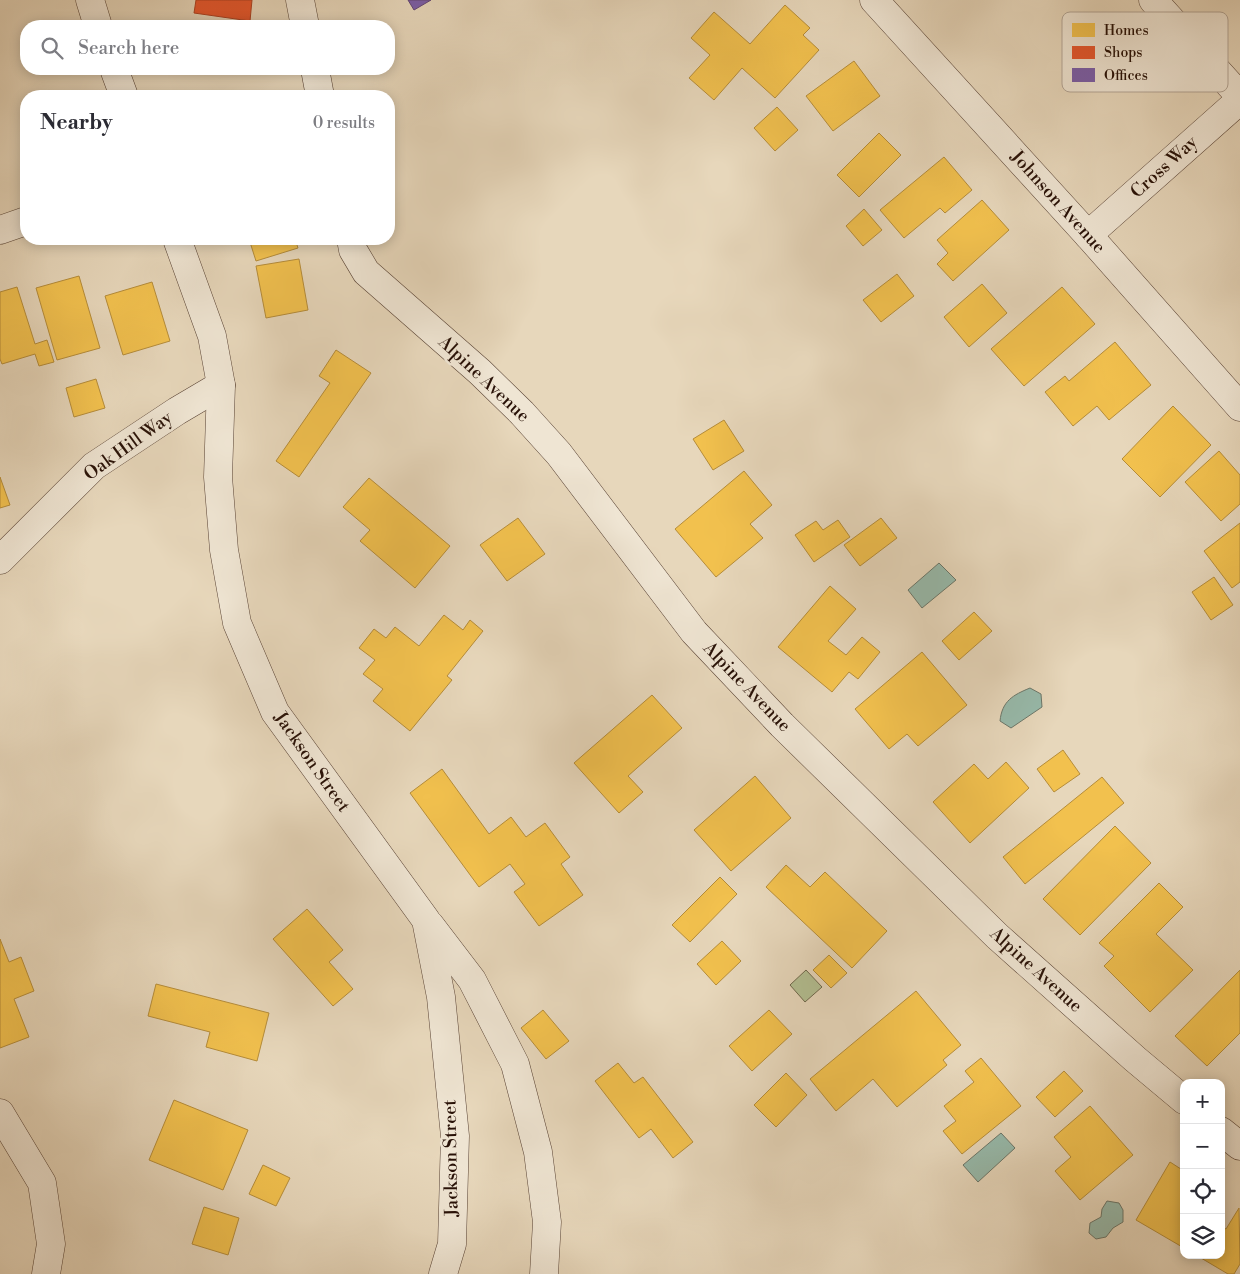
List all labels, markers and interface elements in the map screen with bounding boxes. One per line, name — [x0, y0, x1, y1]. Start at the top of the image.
legend — [1062, 12, 1228, 92]
search box — [20, 20, 395, 75]
text: Homes — [1104, 22, 1149, 40]
icon: search — [38, 34, 66, 62]
text: Search here — [78, 36, 179, 60]
text: Shops — [1104, 44, 1142, 62]
text: Offices — [1104, 67, 1148, 85]
text: Nearby — [40, 110, 113, 136]
text: 0 results — [313, 113, 375, 133]
street label: Cross Way — [1126, 131, 1203, 203]
street label: Johnson Avenue — [1005, 145, 1110, 258]
street label: Alpine Avenue — [433, 330, 535, 427]
street label: Oak Hill Way — [79, 406, 177, 486]
street label: Alpine Avenue — [697, 636, 796, 737]
street label: Jackson Street — [268, 707, 355, 817]
street label: Alpine Avenue — [984, 922, 1087, 1018]
map controls — [1180, 1079, 1225, 1259]
button: + — [1180, 1079, 1225, 1124]
street label: Jackson Street — [438, 1099, 464, 1218]
button: − — [1180, 1124, 1225, 1169]
button: locate — [1180, 1169, 1225, 1214]
button: layers — [1180, 1214, 1225, 1259]

